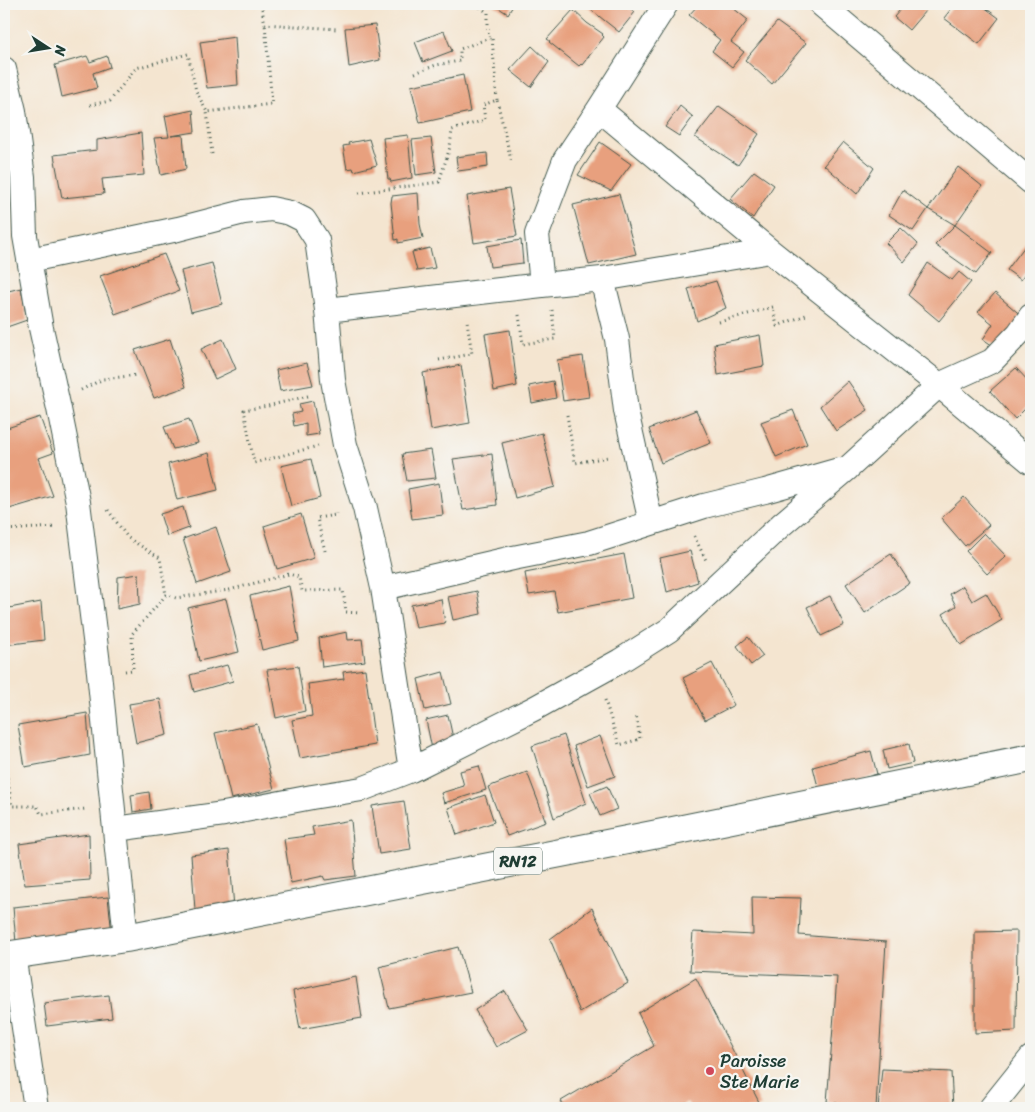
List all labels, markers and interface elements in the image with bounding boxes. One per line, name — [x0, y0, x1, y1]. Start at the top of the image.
north arrow — [22, 22, 72, 72]
text: N — [47, 42, 74, 58]
road number: RN12 — [494, 848, 542, 874]
place label: Paroisse Ste Marie — [720, 1045, 799, 1098]
marker: Paroisse Ste Marie — [704, 1065, 716, 1077]

